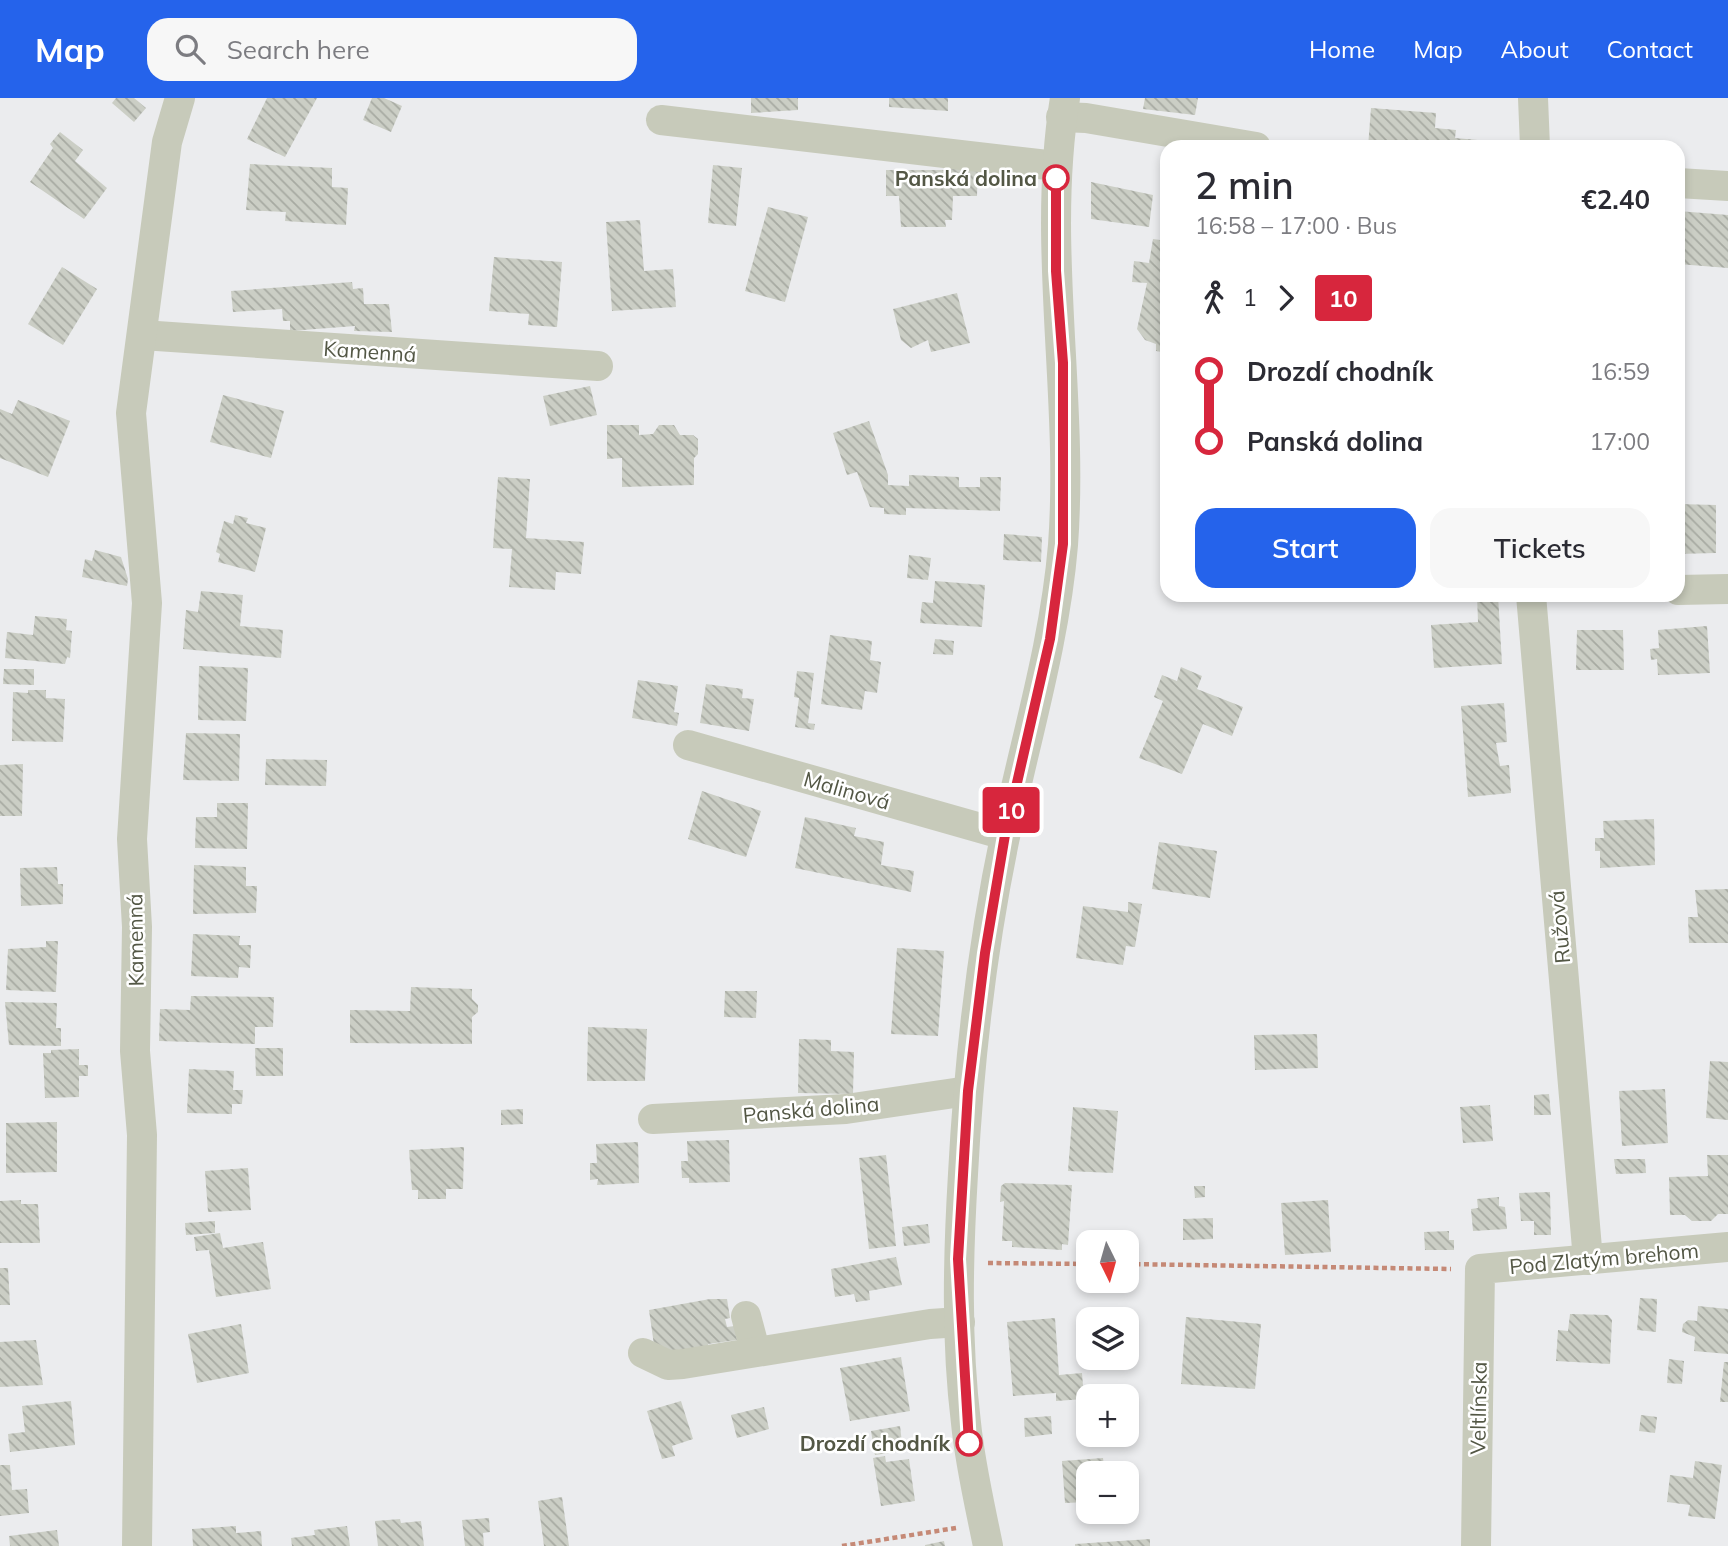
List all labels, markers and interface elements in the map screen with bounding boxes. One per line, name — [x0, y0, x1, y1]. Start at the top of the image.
search box — [147, 18, 637, 81]
text: Map — [35, 29, 105, 70]
icon: search — [171, 30, 209, 68]
text: Search here — [227, 33, 370, 66]
text: Home — [1309, 34, 1375, 64]
text: Map — [1413, 34, 1463, 64]
text: About — [1501, 34, 1569, 64]
text: Contact — [1607, 34, 1693, 64]
text: 2 min — [1195, 161, 1294, 209]
place label: Panská dolina — [895, 165, 1037, 191]
marker: Panská dolina — [1043, 165, 1069, 191]
text: €2.40 — [1581, 183, 1650, 216]
text: 16:58 – 17:00 · Bus — [1195, 211, 1397, 240]
icon: walk — [1195, 279, 1233, 317]
icon: forward — [1267, 279, 1305, 317]
text: 1 — [1243, 283, 1257, 312]
text: 10 — [1329, 283, 1358, 313]
street label: Kamenná — [323, 335, 417, 367]
text: Drozdí chodník — [1247, 355, 1433, 388]
text: 16:59 — [1590, 357, 1650, 386]
text: Panská dolina — [1247, 425, 1423, 458]
text: 17:00 — [1590, 427, 1650, 456]
button: Start — [1195, 508, 1416, 588]
button: Tickets — [1430, 508, 1650, 588]
street label: Malinová — [801, 765, 893, 815]
line badge: 10 — [979, 787, 1042, 833]
text: 10 — [997, 795, 1025, 825]
street label: Ružová — [1543, 890, 1575, 964]
street label: Kamenná — [121, 893, 149, 987]
street label: Panská dolina — [742, 1090, 880, 1128]
north arrow — [1076, 1230, 1139, 1293]
map controls — [1076, 1230, 1139, 1524]
street label: Pod Zlatým brehom — [1508, 1237, 1700, 1279]
button: layers — [1076, 1307, 1139, 1370]
street label: Veltlínska — [1464, 1361, 1492, 1455]
button: + — [1076, 1384, 1139, 1447]
place label: Drozdí chodník — [800, 1430, 950, 1456]
marker: Drozdí chodník — [956, 1430, 982, 1456]
button: − — [1076, 1461, 1139, 1524]

